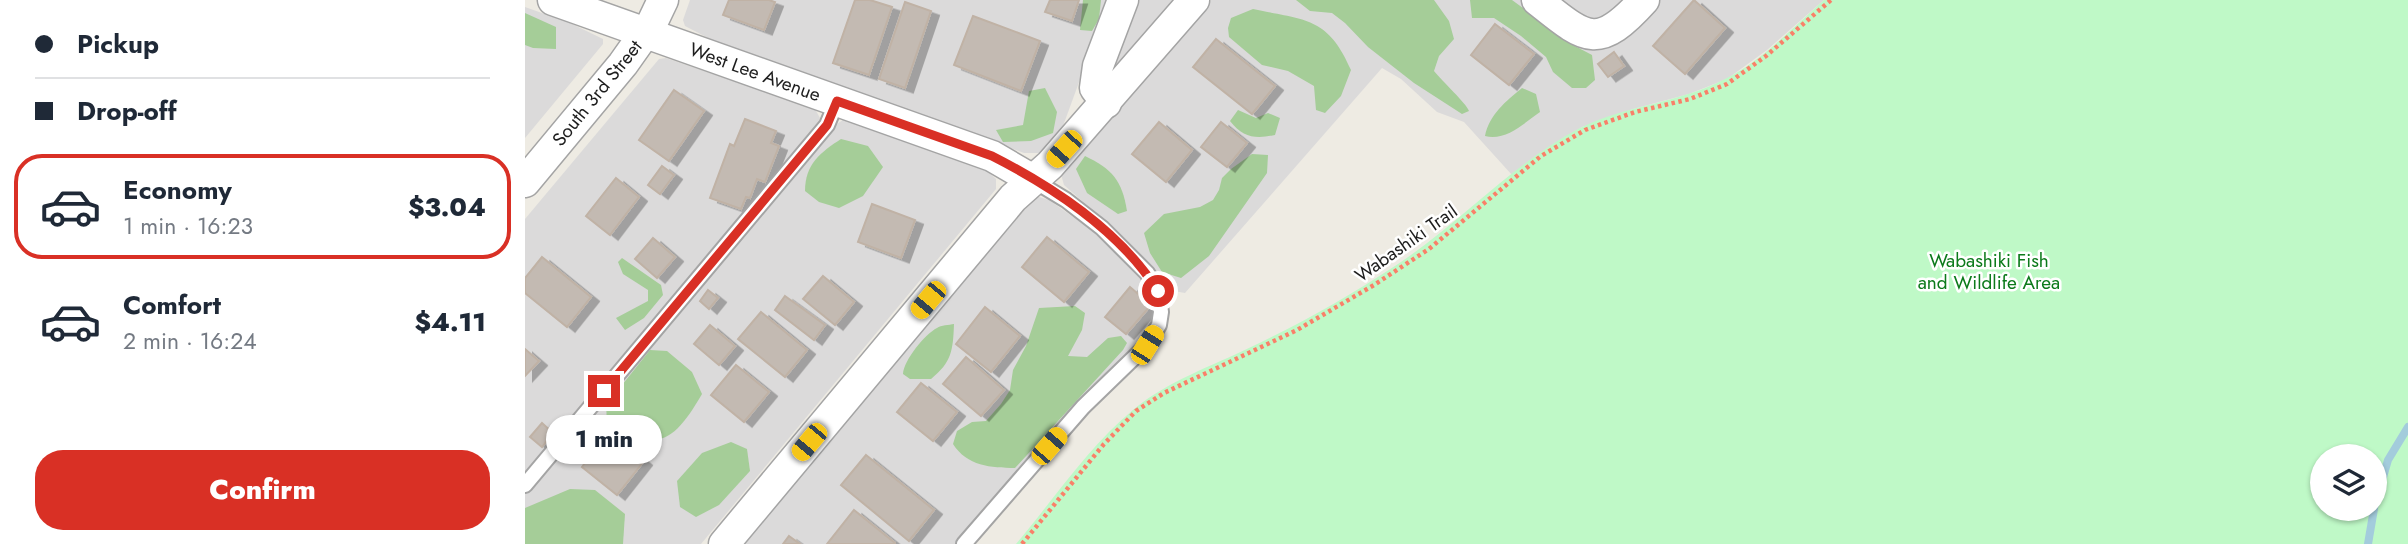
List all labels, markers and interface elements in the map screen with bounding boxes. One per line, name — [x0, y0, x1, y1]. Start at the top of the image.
text: Pickup — [77, 25, 159, 63]
street label: South 3rd Street — [546, 34, 649, 152]
street label: West Lee Avenue — [686, 36, 825, 108]
text: Drop-off — [77, 92, 177, 130]
car — [1043, 126, 1086, 172]
text: Economy — [123, 171, 232, 209]
icon: car — [39, 175, 102, 238]
text: $3.04 — [408, 188, 486, 226]
street label: Wabashiki Trail — [1349, 198, 1463, 288]
text: 1 min · 16:23 — [123, 209, 253, 243]
park label: Wabashiki Fish and Wildlife Area — [1918, 247, 2060, 296]
route start — [1142, 275, 1174, 307]
car — [907, 277, 950, 323]
text: Comfort — [123, 286, 221, 324]
icon: car — [39, 290, 102, 353]
text: $4.11 — [415, 303, 486, 341]
car — [1127, 322, 1168, 368]
text: 2 min · 16:24 — [123, 324, 257, 358]
route end — [588, 375, 620, 407]
callout: 1 min — [546, 416, 662, 464]
car — [788, 419, 831, 465]
text: 1 min — [575, 422, 633, 456]
car — [1028, 423, 1071, 469]
map controls — [2310, 444, 2387, 521]
button: layers — [2310, 444, 2387, 521]
button: Confirm — [35, 450, 490, 530]

